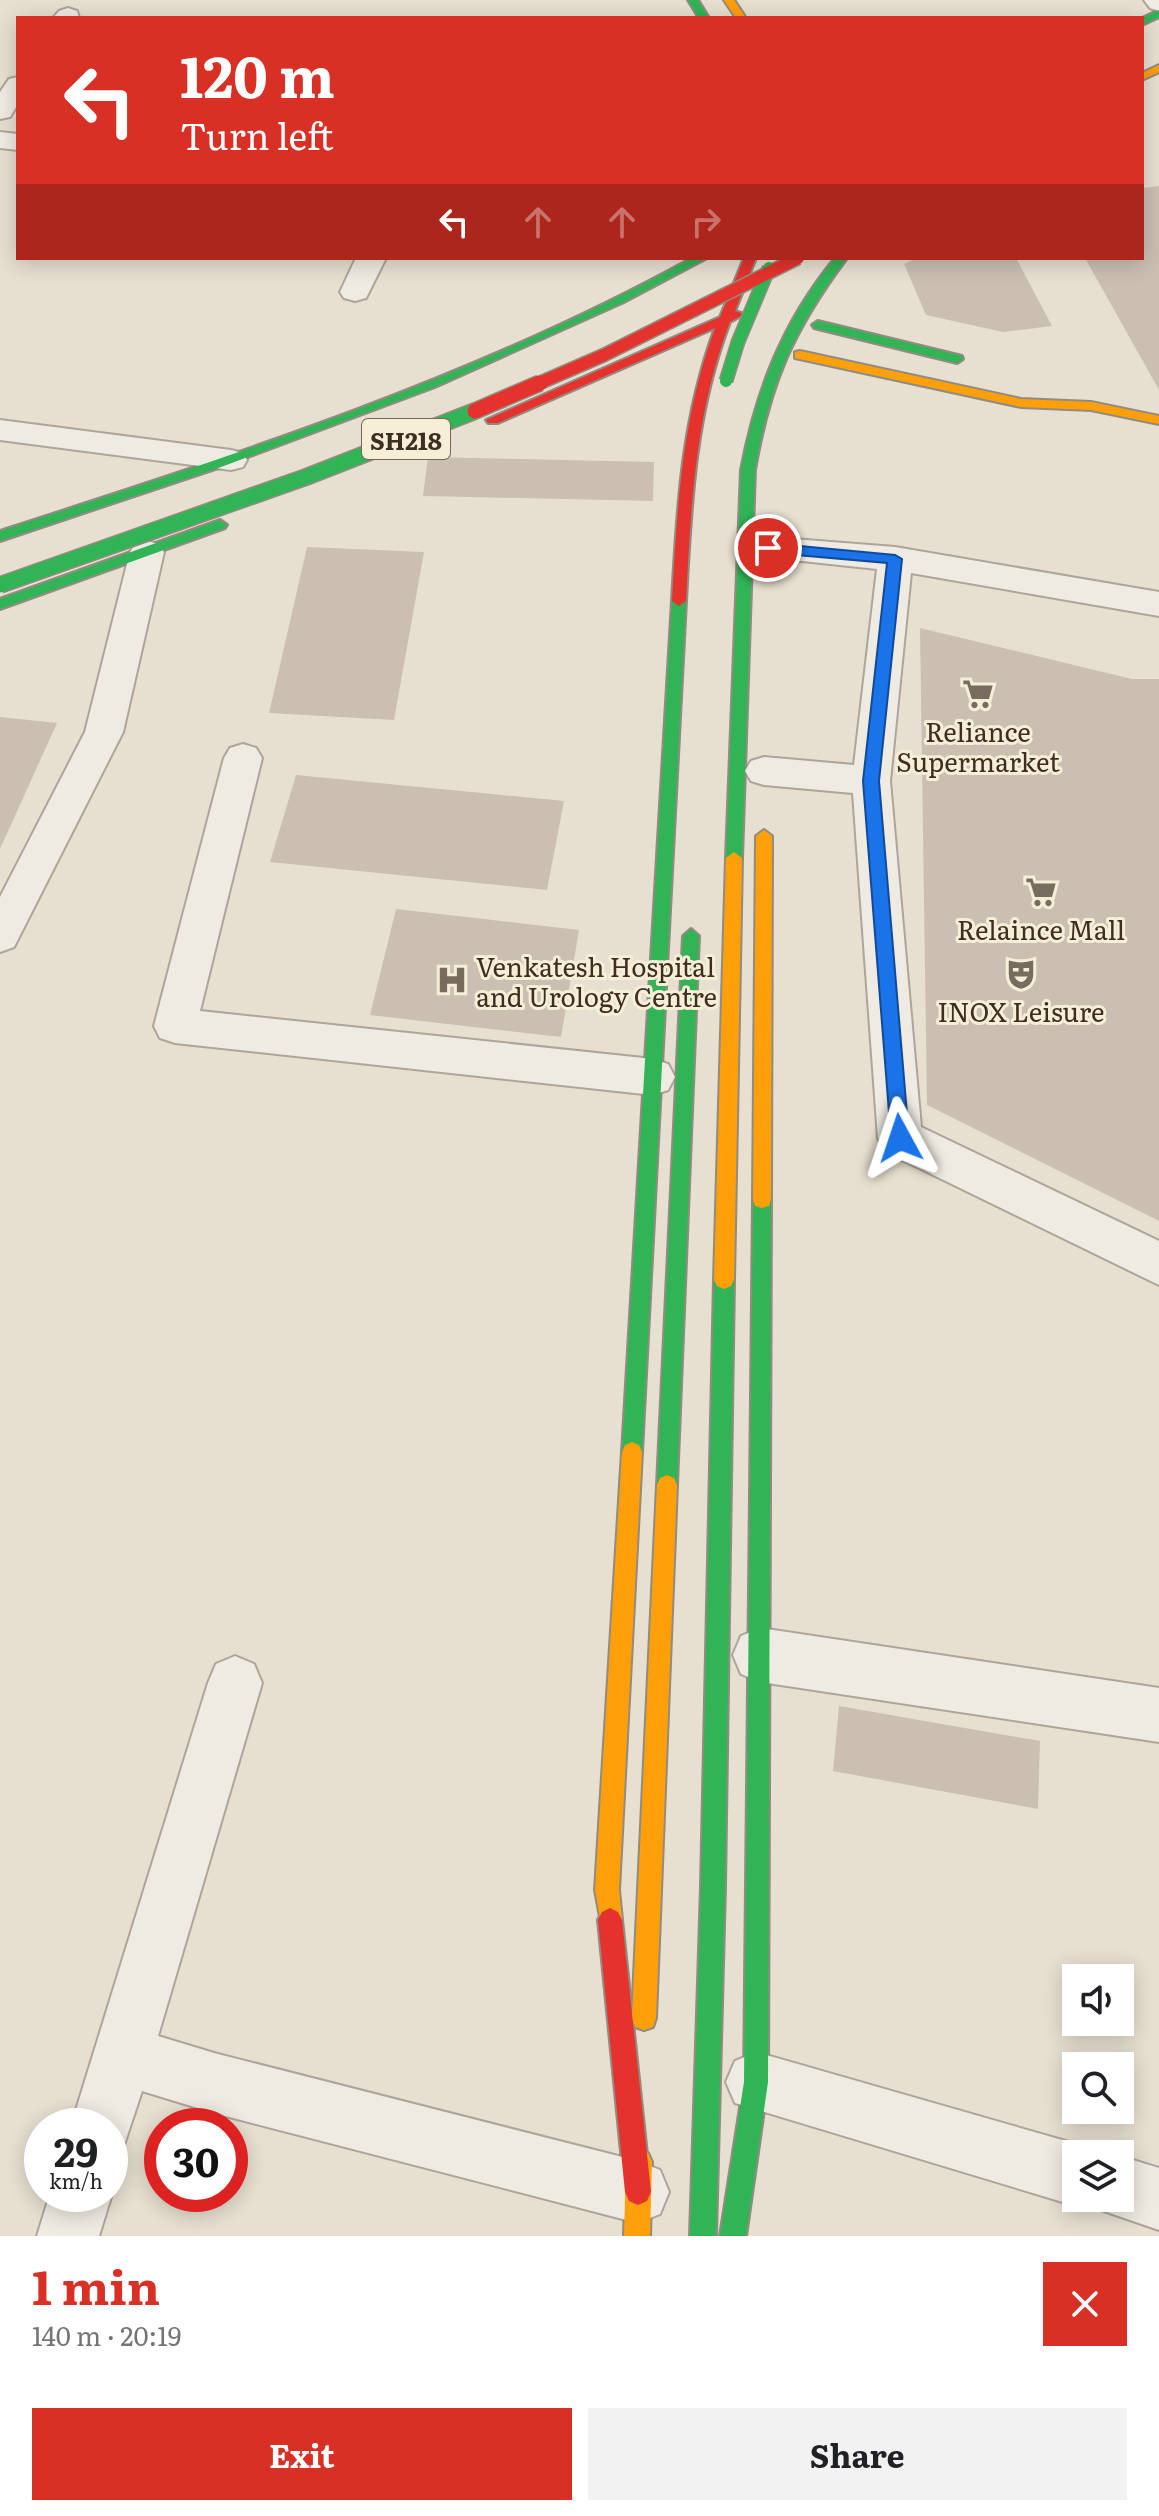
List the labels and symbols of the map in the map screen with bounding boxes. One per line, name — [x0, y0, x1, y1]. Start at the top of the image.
road number: SH218 — [362, 419, 450, 459]
pin — [734, 514, 802, 582]
supermarket icon: Reliance Supermarket — [961, 677, 995, 711]
place label: Reliance Supermarket — [896, 711, 1060, 780]
supermarket icon: Relaince Mall — [1024, 875, 1058, 909]
place label: Relaince Mall — [957, 909, 1125, 948]
place label: Venkatesh Hospital and Urology Centre — [476, 946, 717, 1015]
theatre icon: INOX Leisure — [1004, 957, 1038, 991]
hospital icon: Venkatesh Hospital and Urology Centre — [435, 963, 469, 997]
place label: INOX Leisure — [937, 991, 1105, 1030]
position arrow — [858, 1096, 942, 1180]
speed limit sign: 30 — [144, 2108, 248, 2212]

